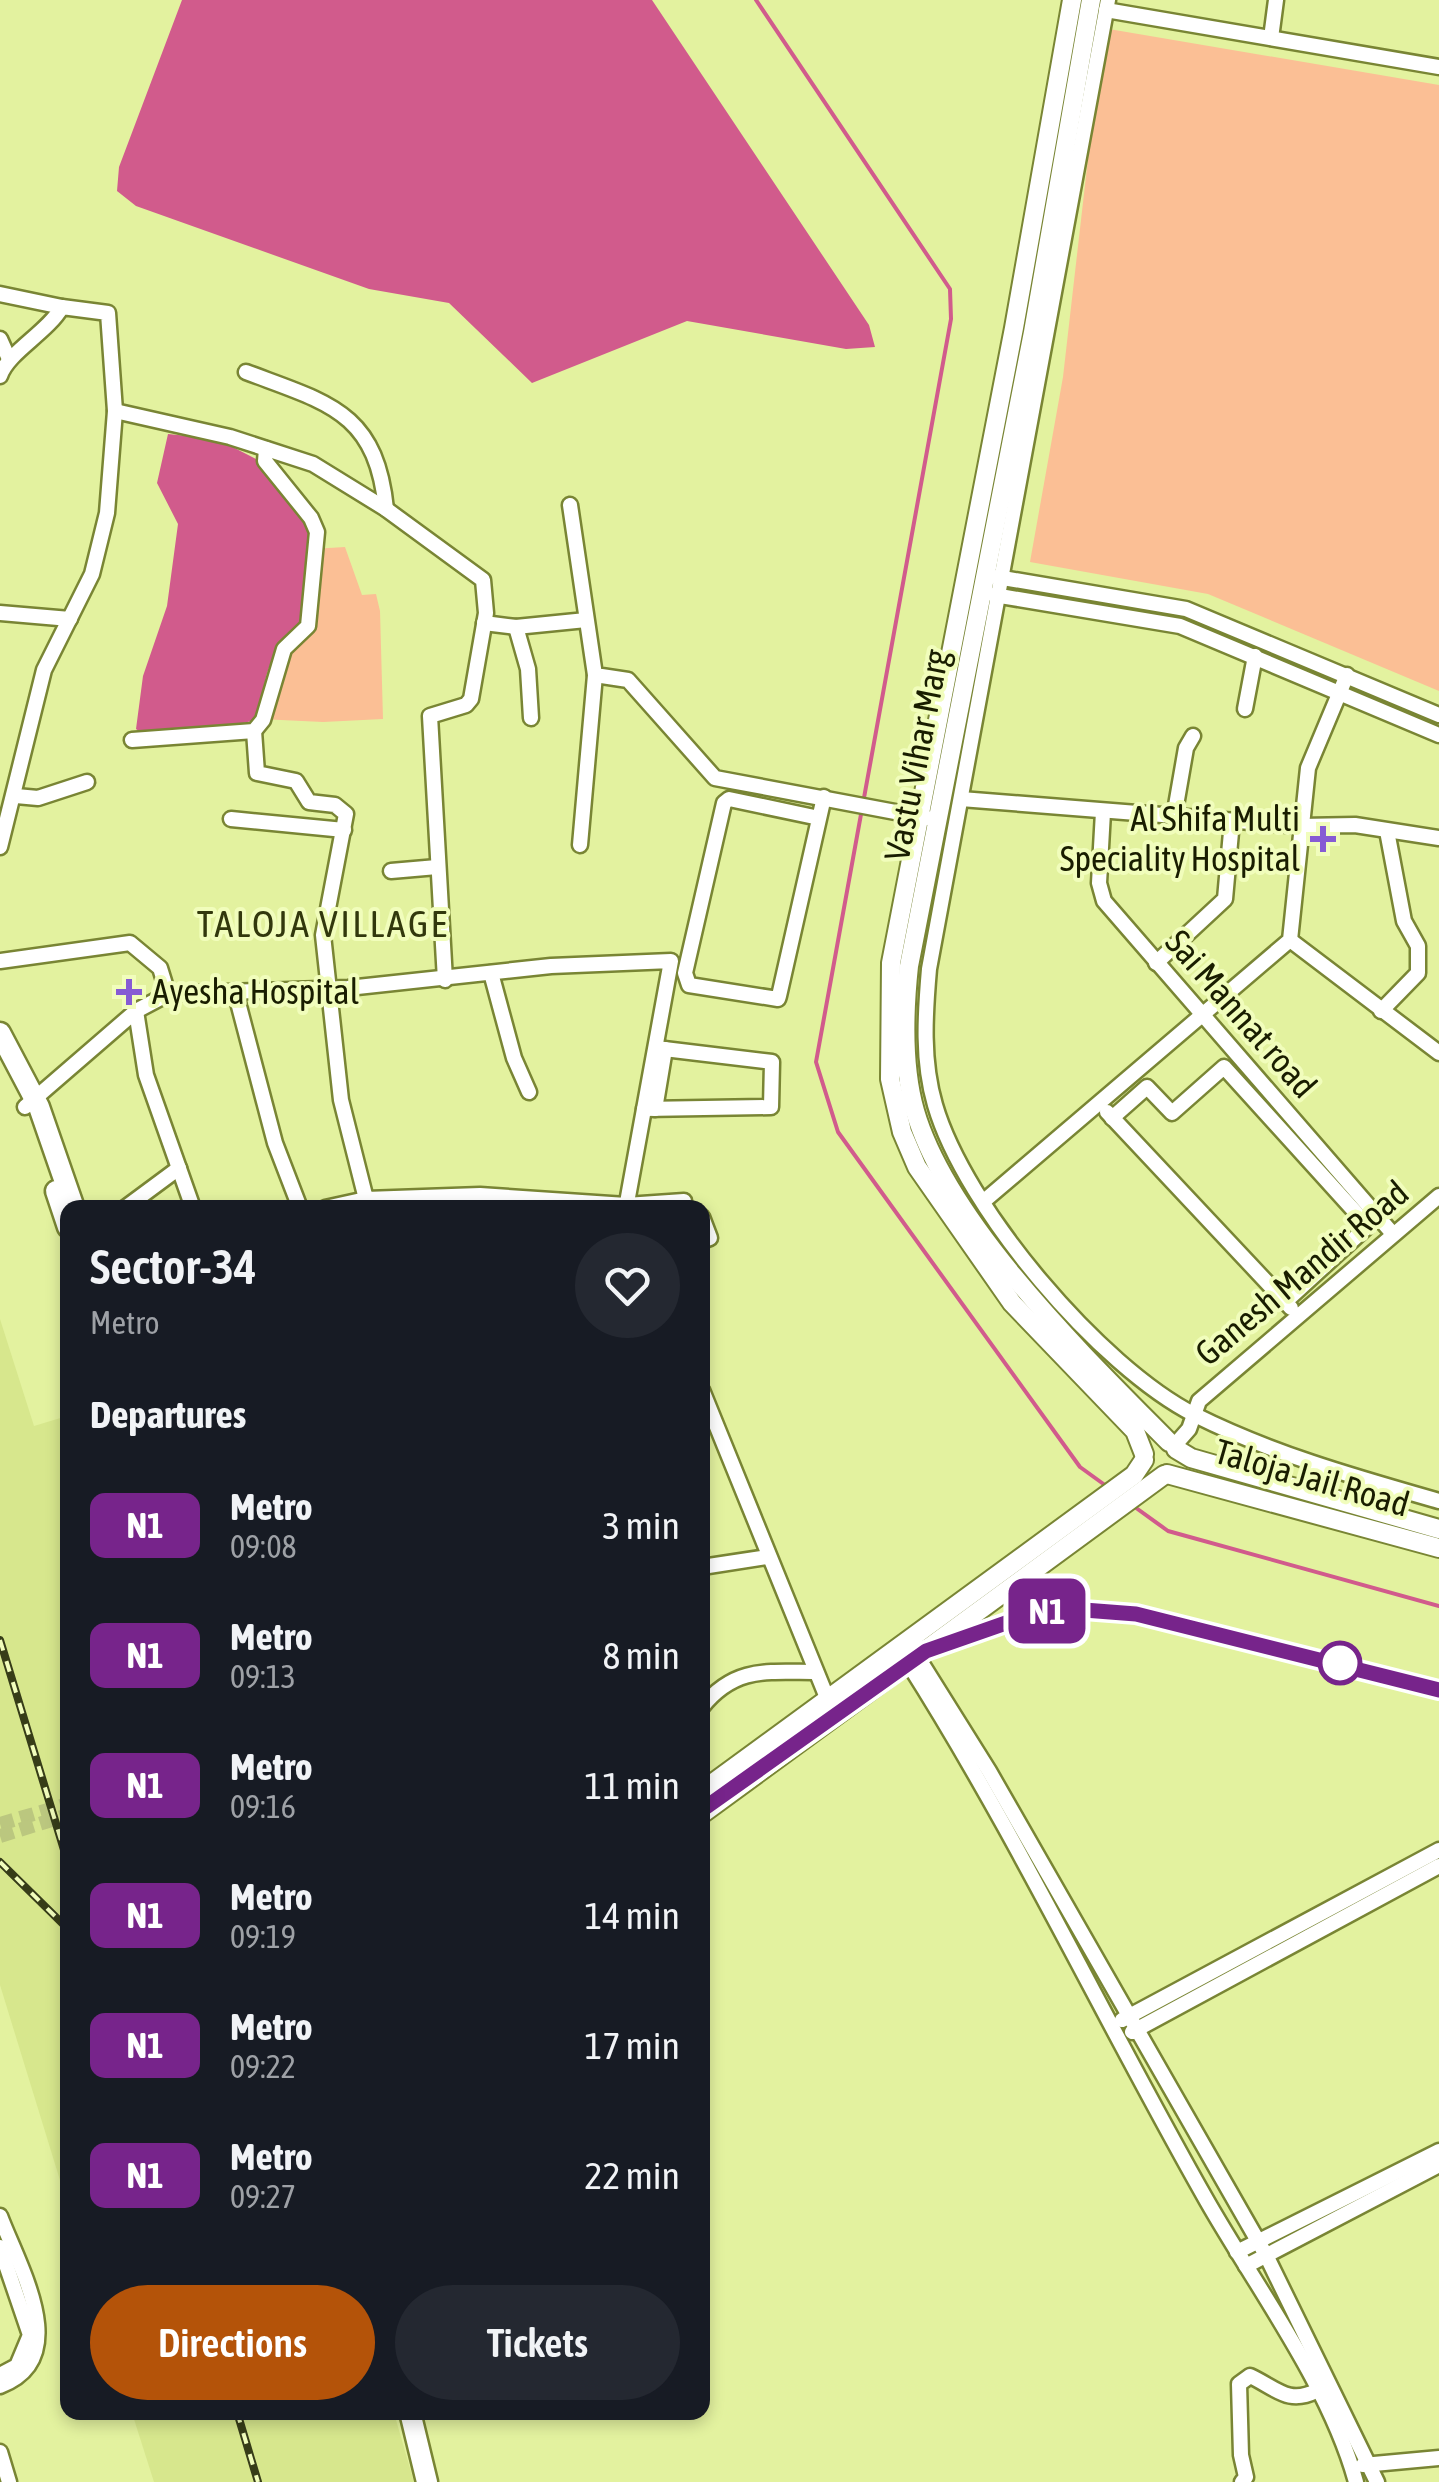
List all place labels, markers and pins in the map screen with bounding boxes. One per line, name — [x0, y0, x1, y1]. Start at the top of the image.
place label: Al Shifa Multi Speciality Hospital — [1060, 798, 1300, 878]
marker: Al Shifa Multi Speciality Hospital — [1310, 826, 1336, 852]
place label: Ayesha Hospital — [152, 971, 359, 1011]
marker: Ayesha Hospital — [116, 979, 142, 1005]
unlabelled marker — [1319, 1642, 1361, 1684]

